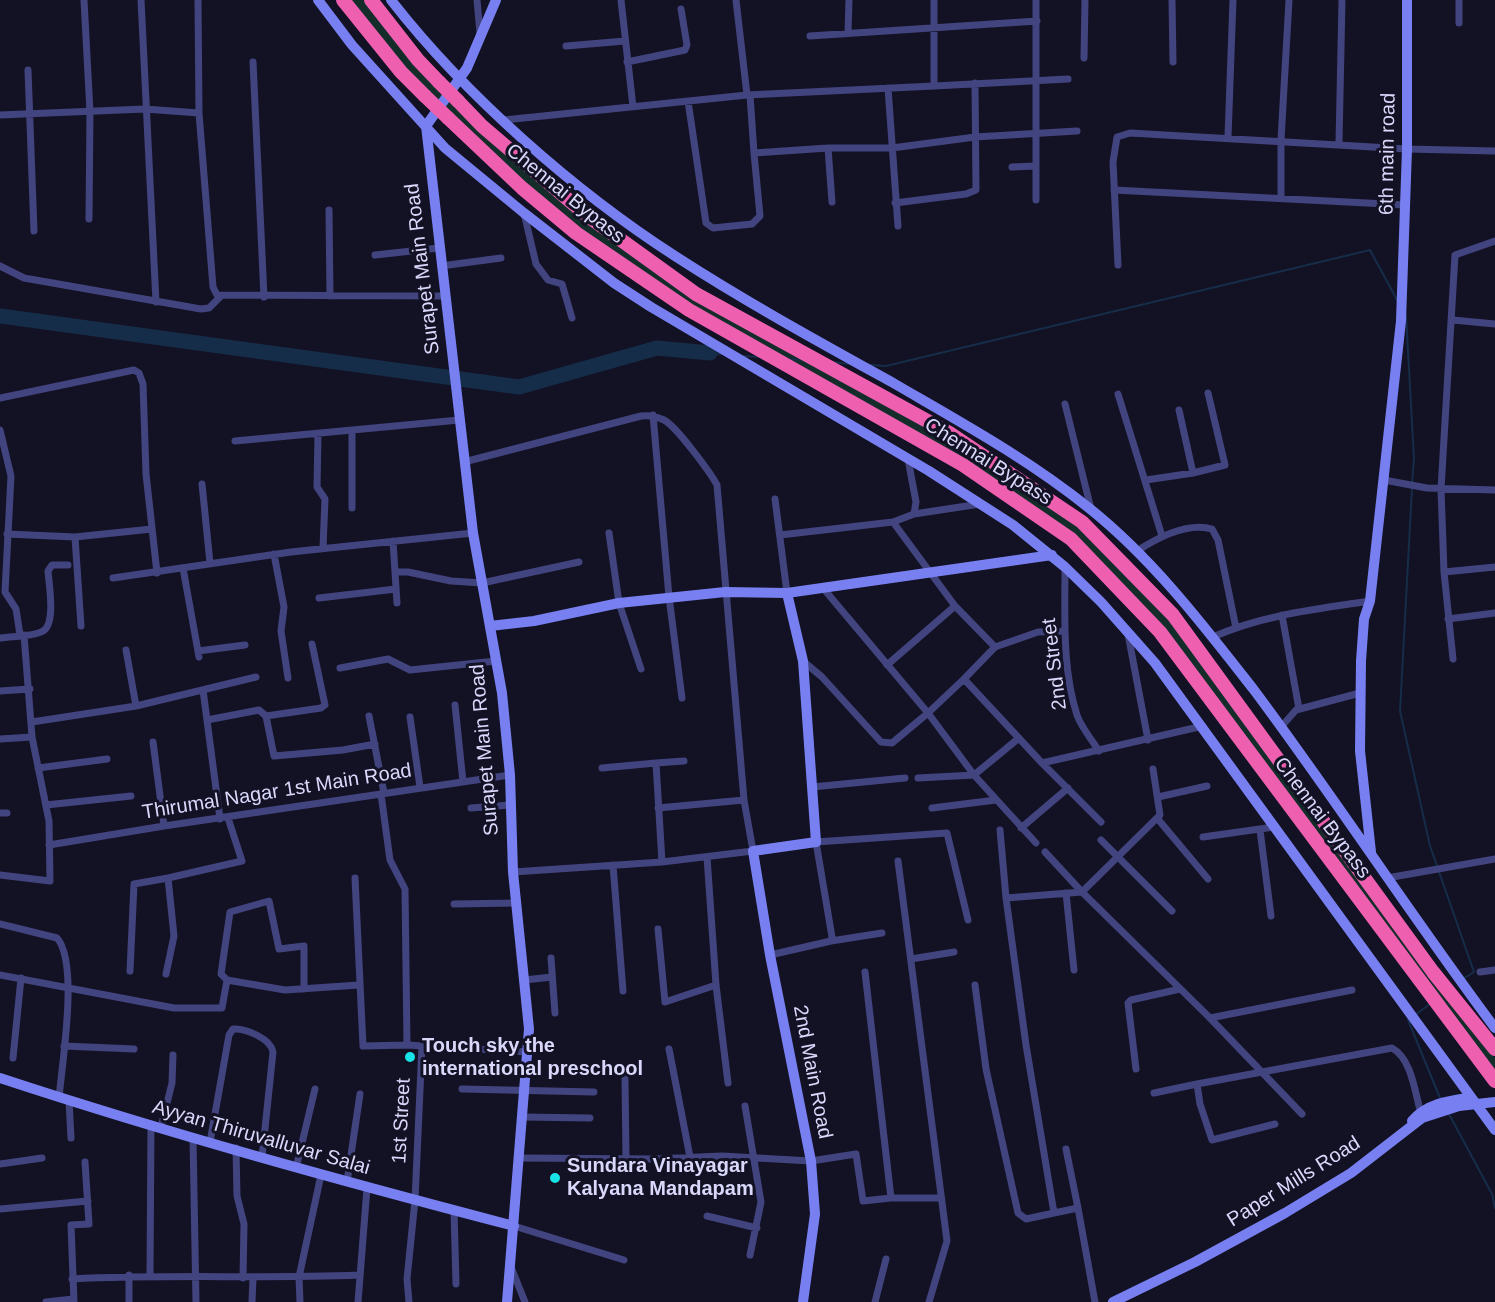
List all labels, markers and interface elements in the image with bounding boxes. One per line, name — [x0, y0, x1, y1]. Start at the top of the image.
street label: 6th main road — [1375, 93, 1401, 215]
street label: Chennai Bypass — [501, 139, 629, 249]
street label: Surapet Main Road — [401, 182, 445, 356]
street label: Chennai Bypass — [920, 413, 1056, 511]
street label: 2nd Street — [1037, 617, 1073, 711]
street label: Surapet Main Road — [466, 663, 504, 837]
street label: Chennai Bypass — [1269, 753, 1375, 883]
street label: Thirumal Nagar 1st Main Road — [141, 759, 413, 825]
street label: 2nd Main Road — [787, 1003, 837, 1141]
place label: Touch sky the international preschool — [422, 1034, 643, 1081]
marker: Touch sky the international preschool — [403, 1050, 417, 1064]
street label: 1st Street — [388, 1078, 416, 1164]
street label: Ayyan Thiruvalluvar Salai — [149, 1095, 373, 1181]
street label: Paper Mills Road — [1223, 1131, 1365, 1233]
place label: Sundara Vinayagar Kalyana Mandapam — [567, 1154, 754, 1201]
marker: Sundara Vinayagar Kalyana Mandapam — [548, 1171, 562, 1185]

